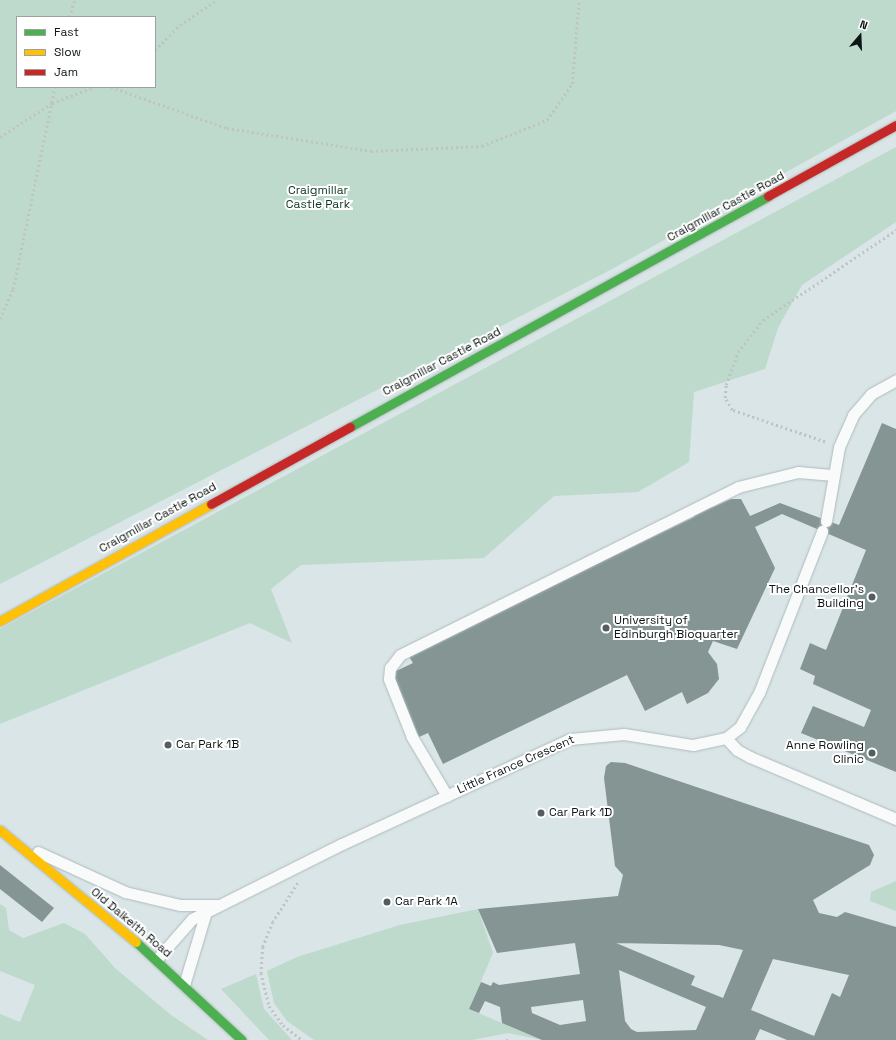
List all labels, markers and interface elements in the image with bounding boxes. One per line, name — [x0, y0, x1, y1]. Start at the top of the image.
legend — [16, 16, 156, 88]
north arrow — [840, 16, 880, 56]
text: N — [858, 17, 870, 32]
text: Fast — [54, 24, 79, 40]
text: Slow — [54, 44, 81, 60]
text: Jam — [54, 64, 78, 80]
street label: Craigmillar Castle Road — [665, 169, 787, 245]
park label: Craigmillar Castle Park — [286, 184, 350, 212]
street label: Craigmillar Castle Road — [380, 325, 504, 399]
street label: Craigmillar Castle Road — [97, 480, 219, 556]
place label: The Chancellor's Building — [769, 583, 864, 611]
marker: The Chancellor's Building — [867, 592, 877, 602]
place label: University of Edinburgh Bioquarter — [614, 614, 738, 642]
marker: University of Edinburgh Bioquarter — [601, 623, 611, 633]
street label: Little France Crescent — [455, 733, 577, 797]
place label: Car Park 1B — [176, 738, 239, 752]
place label: Anne Rowling Clinic — [786, 739, 864, 767]
marker: Car Park 1B — [163, 740, 173, 750]
marker: Anne Rowling Clinic — [867, 748, 877, 758]
place label: Car Park 1D — [549, 806, 612, 820]
marker: Car Park 1D — [536, 808, 546, 818]
street label: Old Dalkeith Road — [88, 885, 174, 961]
place label: Car Park 1A — [395, 895, 458, 909]
marker: Car Park 1A — [382, 897, 392, 907]

